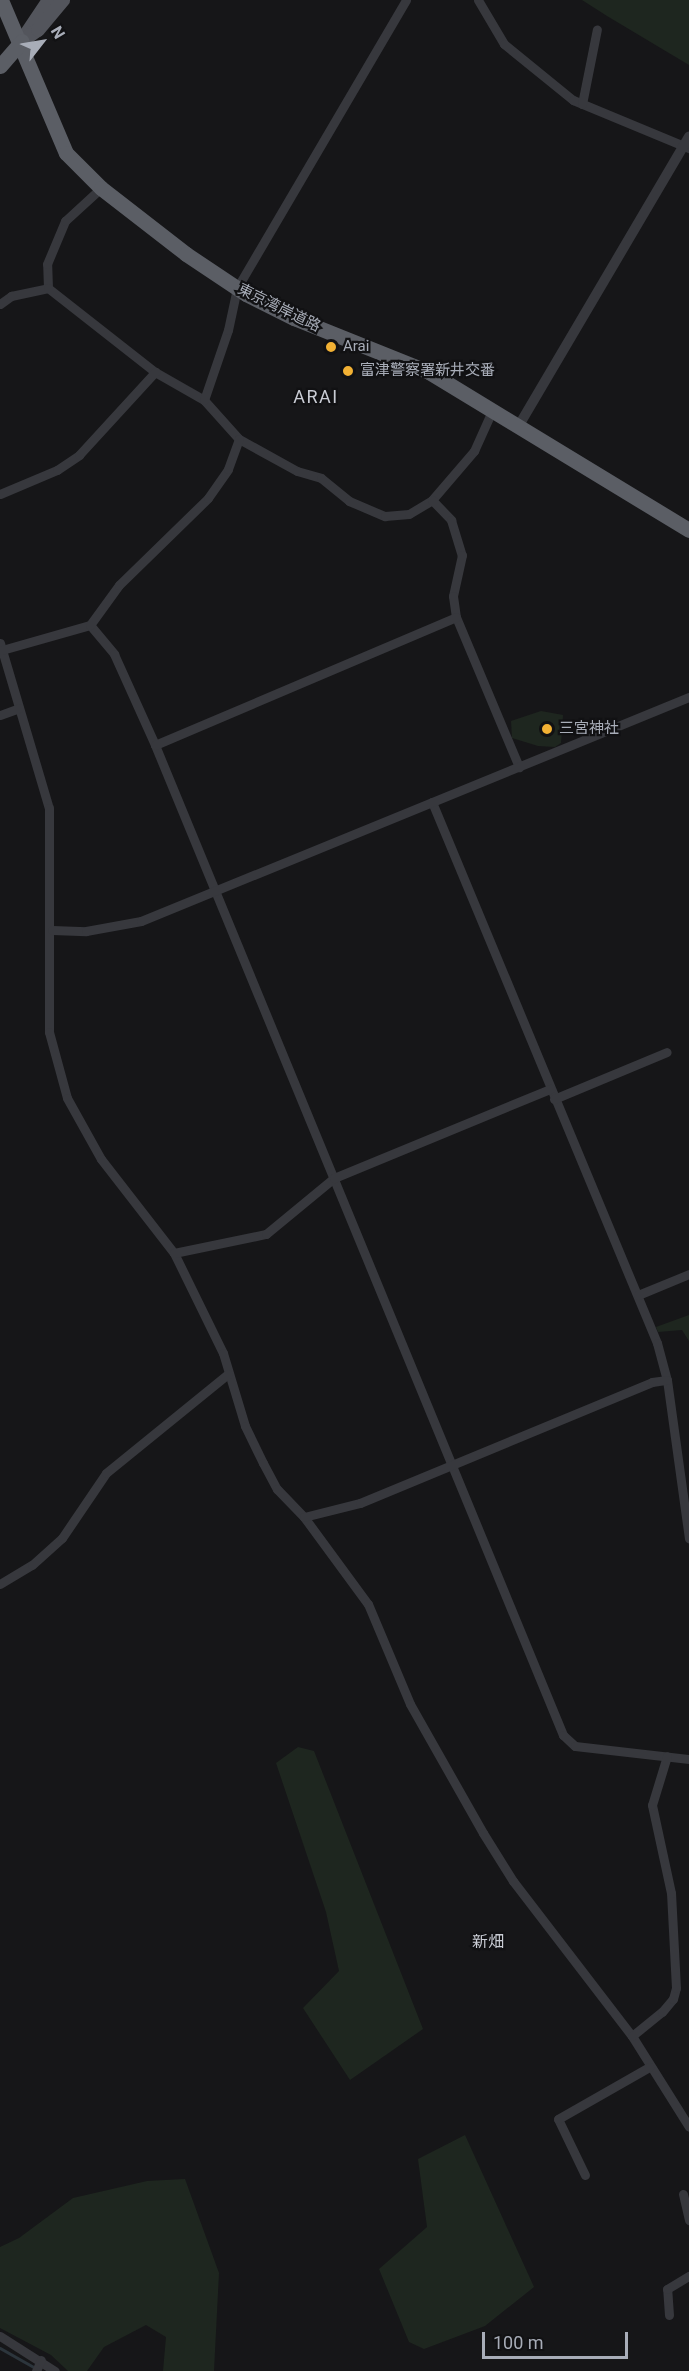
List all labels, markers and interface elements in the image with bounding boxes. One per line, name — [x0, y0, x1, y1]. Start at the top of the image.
north arrow — [12, 12, 72, 72]
text: N — [47, 23, 69, 42]
street label: 東京湾岸道路 — [235, 280, 323, 336]
place label: Arai — [343, 338, 369, 356]
marker: Arai — [324, 340, 338, 354]
place label: 富津警察署新井交番 — [360, 362, 495, 380]
marker: 富津警察署新井交番 — [341, 364, 355, 378]
district label: ARAI — [293, 386, 339, 408]
place label: 三宮神社 — [559, 720, 619, 738]
marker: 三宮神社 — [540, 722, 554, 736]
district label: 新畑 — [472, 1932, 504, 1952]
scale bar — [485, 2320, 630, 2358]
text: 100 m — [493, 2332, 544, 2353]

